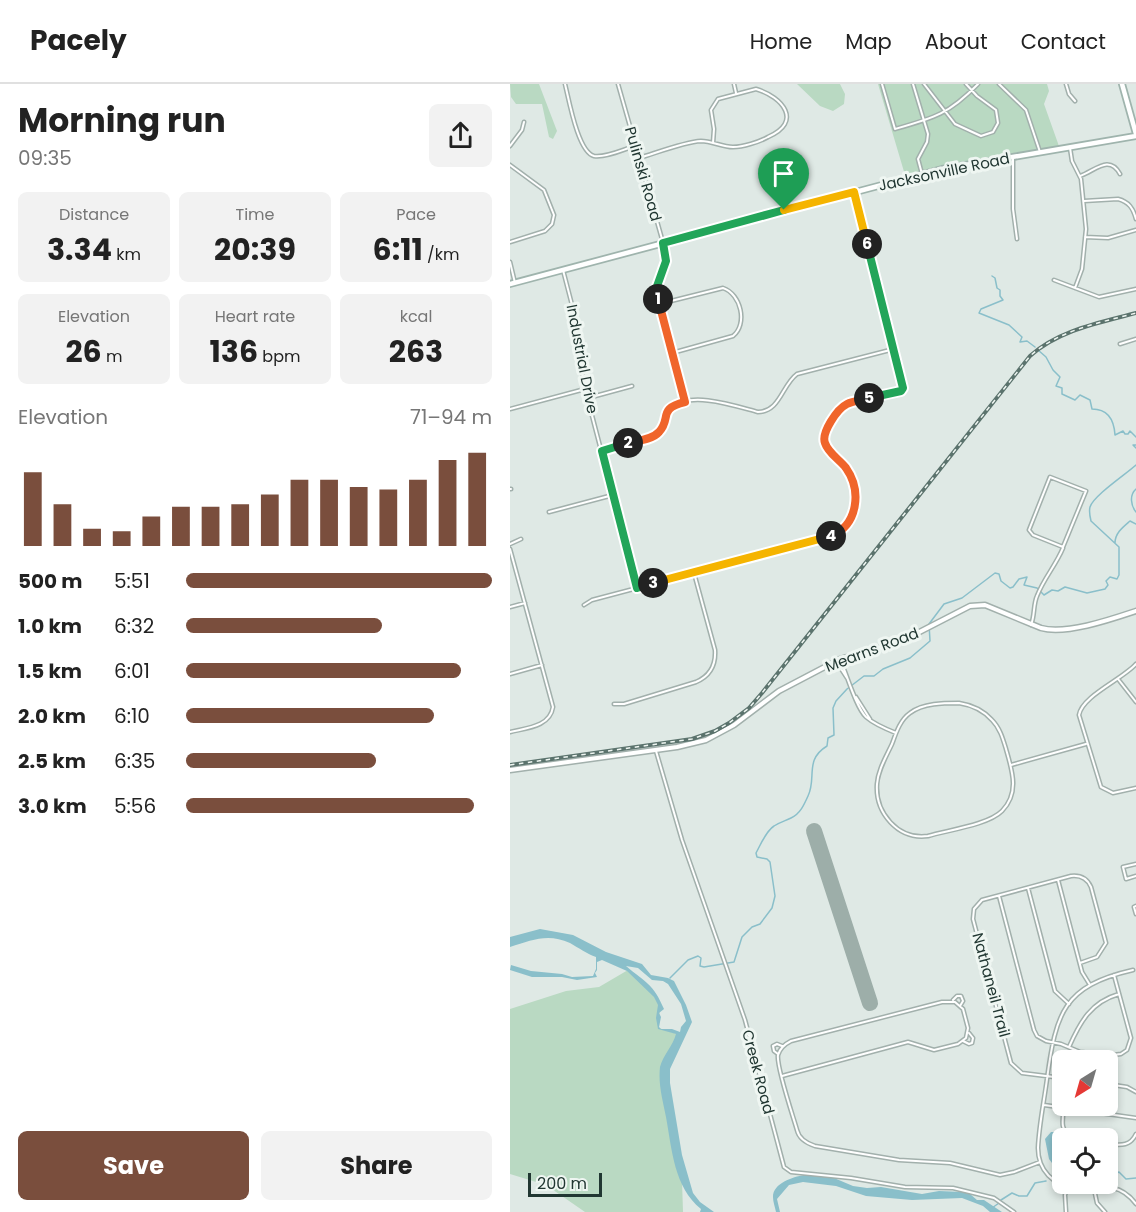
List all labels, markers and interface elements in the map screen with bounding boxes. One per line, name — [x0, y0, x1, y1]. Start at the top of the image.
text: Pacely — [30, 21, 127, 60]
text: Home — [750, 27, 812, 56]
text: Map — [845, 27, 892, 56]
text: About — [925, 27, 988, 56]
text: Contact — [1021, 27, 1106, 56]
text: Morning run — [18, 97, 226, 144]
button: share — [429, 104, 492, 167]
street label: Pulinski Road — [620, 124, 667, 224]
text: 09:35 — [18, 144, 72, 172]
street label: Jacksonville Road — [876, 147, 1011, 196]
pin — [758, 148, 809, 210]
icon: arrive — [767, 157, 800, 190]
text: Distance — [59, 203, 129, 226]
text: Time — [236, 203, 275, 226]
text: Pace — [396, 203, 436, 226]
text: 3.34 — [47, 228, 112, 271]
text: 20:39 — [214, 228, 296, 271]
text: 6:11 — [373, 228, 423, 271]
pin: 6 — [852, 229, 882, 259]
text: 6 — [862, 232, 872, 255]
text: km — [112, 243, 141, 266]
text: /km — [423, 243, 459, 266]
pin: 1 — [643, 284, 673, 314]
text: 1 — [655, 287, 661, 310]
street label: Industrial Drive — [562, 302, 603, 415]
text: Elevation — [58, 305, 130, 328]
text: Heart rate — [215, 305, 295, 328]
text: kcal — [400, 305, 432, 328]
text: 26 — [65, 330, 102, 373]
text: 136 — [210, 330, 258, 373]
text: 263 — [389, 330, 443, 373]
text: m — [102, 345, 123, 368]
text: bpm — [258, 345, 300, 368]
pin: 5 — [854, 383, 884, 413]
text: 5 — [864, 386, 874, 409]
text: Elevation — [18, 403, 108, 431]
text: 71–94 m — [410, 403, 492, 431]
pin: 2 — [613, 428, 643, 458]
text: 2 — [623, 431, 633, 454]
pin: 4 — [816, 521, 846, 551]
text: 4 — [826, 524, 836, 547]
text: 500 m — [18, 567, 83, 595]
text: 5:51 — [114, 567, 150, 595]
pin: 3 — [638, 568, 668, 598]
text: 3 — [648, 571, 658, 594]
text: 1.0 km — [18, 612, 82, 640]
text: 6:32 — [114, 612, 154, 640]
street label: Mearns Road — [822, 622, 922, 677]
text: 1.5 km — [18, 657, 82, 685]
text: 6:01 — [114, 657, 150, 685]
text: 2.0 km — [18, 702, 86, 730]
text: 6:10 — [114, 702, 150, 730]
text: 2.5 km — [18, 747, 86, 775]
text: 6:35 — [114, 747, 155, 775]
text: 3.0 km — [18, 792, 87, 820]
text: 5:56 — [114, 792, 156, 820]
street label: Nathaneil Trail — [967, 930, 1016, 1039]
street label: Creek Road — [737, 1027, 780, 1116]
north arrow — [1052, 1050, 1118, 1116]
map controls — [1052, 1050, 1118, 1194]
button: locate — [1052, 1128, 1118, 1194]
button: Save — [18, 1131, 249, 1200]
button: Share — [261, 1131, 492, 1200]
scale bar — [528, 1170, 602, 1198]
text: 200 m — [537, 1172, 587, 1195]

